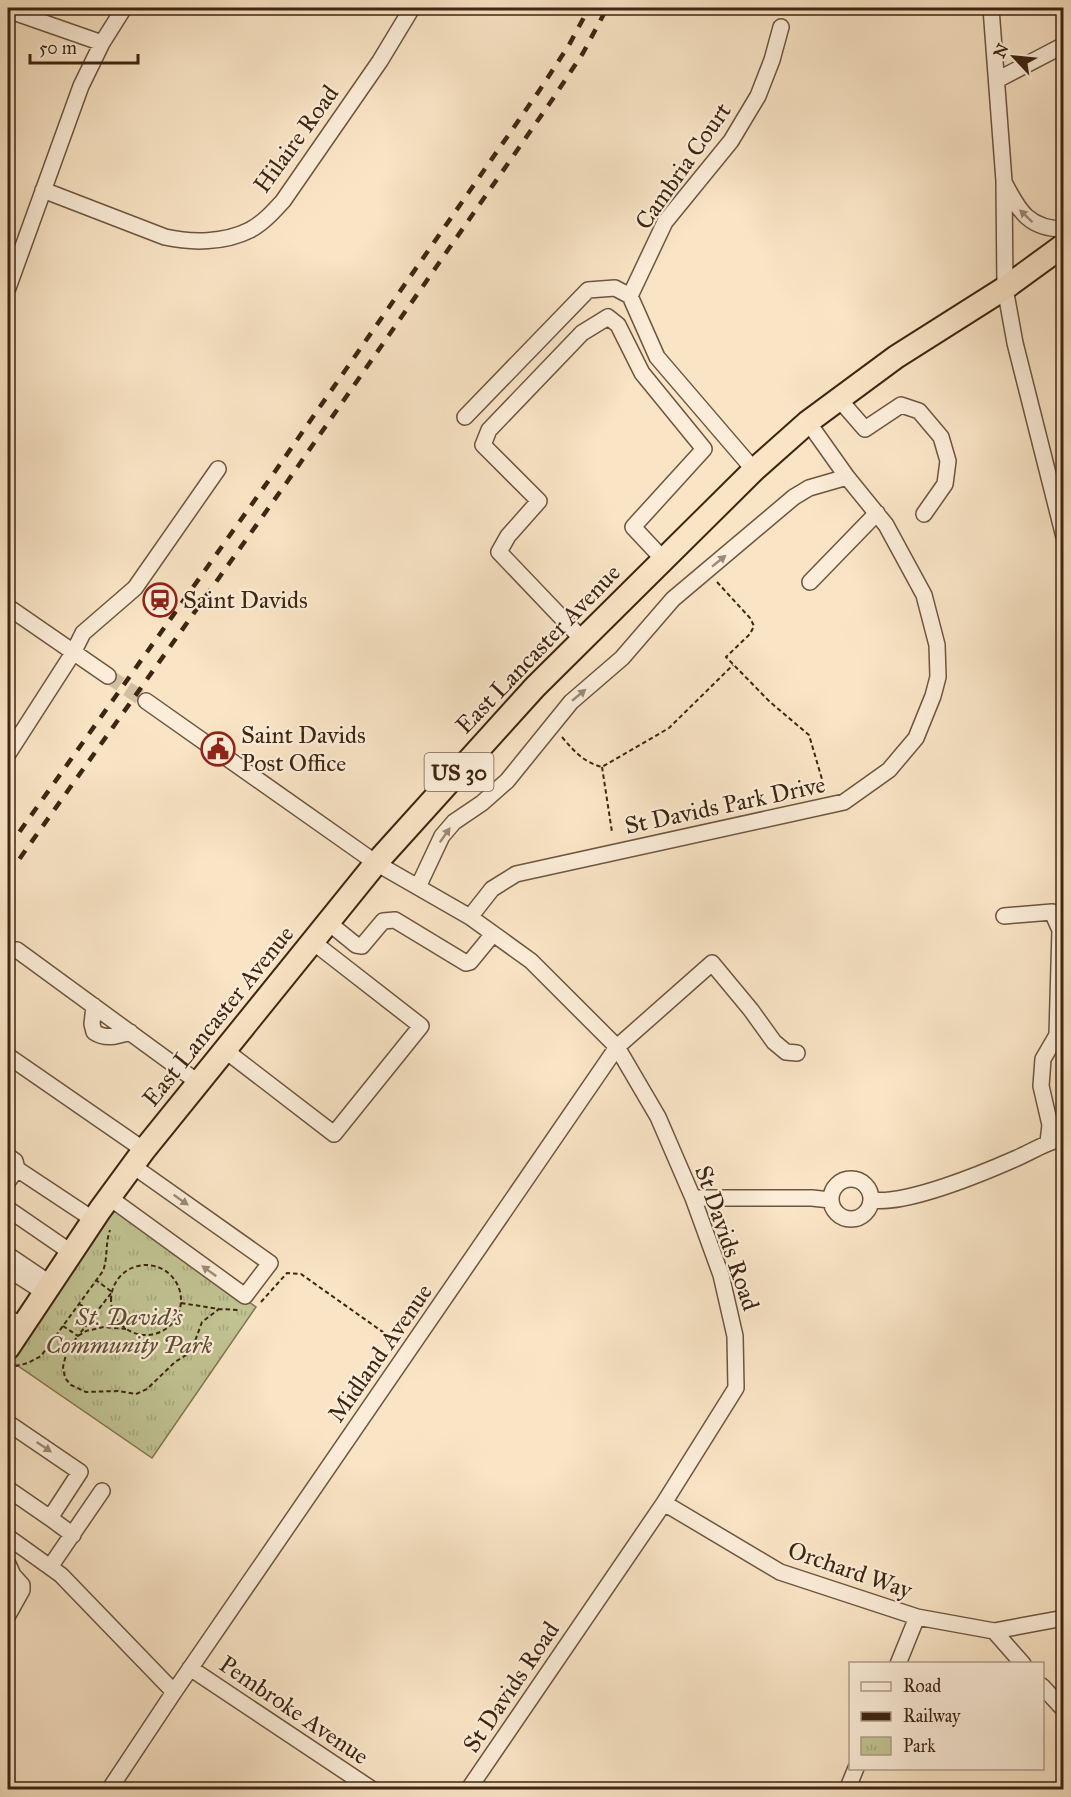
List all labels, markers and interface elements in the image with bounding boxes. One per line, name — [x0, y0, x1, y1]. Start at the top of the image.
scale bar — [30, 27, 138, 65]
north arrow — [984, 27, 1044, 87]
text: 50 m — [39, 37, 77, 59]
text: N — [989, 40, 1013, 61]
street label: Hilaire Road — [247, 79, 345, 199]
street label: Cambria Court — [628, 96, 738, 235]
one-way arrow — [1019, 209, 1033, 223]
one-way arrow — [711, 555, 726, 568]
street label: East Lancaster Avenue — [449, 558, 627, 740]
station icon: Saint Davids — [142, 582, 178, 618]
place label: Saint Davids — [183, 585, 308, 615]
one-way arrow — [571, 689, 587, 702]
place label: Saint Davids Post Office — [241, 720, 366, 778]
public building icon: Saint Davids Post Office — [200, 731, 236, 767]
road number: US 30 — [424, 753, 494, 791]
street label: St Davids Park Drive — [622, 769, 828, 841]
one-way arrow — [439, 826, 450, 843]
street label: East Lancaster Avenue — [136, 919, 300, 1113]
street label: St Davids Road — [688, 1161, 766, 1315]
one-way arrow — [172, 1194, 188, 1206]
one-way arrow — [202, 1265, 218, 1277]
street label: Midland Avenue — [321, 1278, 439, 1428]
park label: St. David's Community Park — [45, 1302, 213, 1360]
one-way arrow — [36, 1442, 52, 1453]
street label: Orchard Way — [784, 1535, 917, 1606]
street label: St Davids Road — [456, 1616, 566, 1758]
street label: Pembroke Avenue — [214, 1649, 374, 1771]
legend — [849, 1662, 1044, 1770]
text: Road — [903, 1675, 941, 1697]
text: Railway — [903, 1705, 961, 1727]
text: Park — [903, 1735, 936, 1757]

